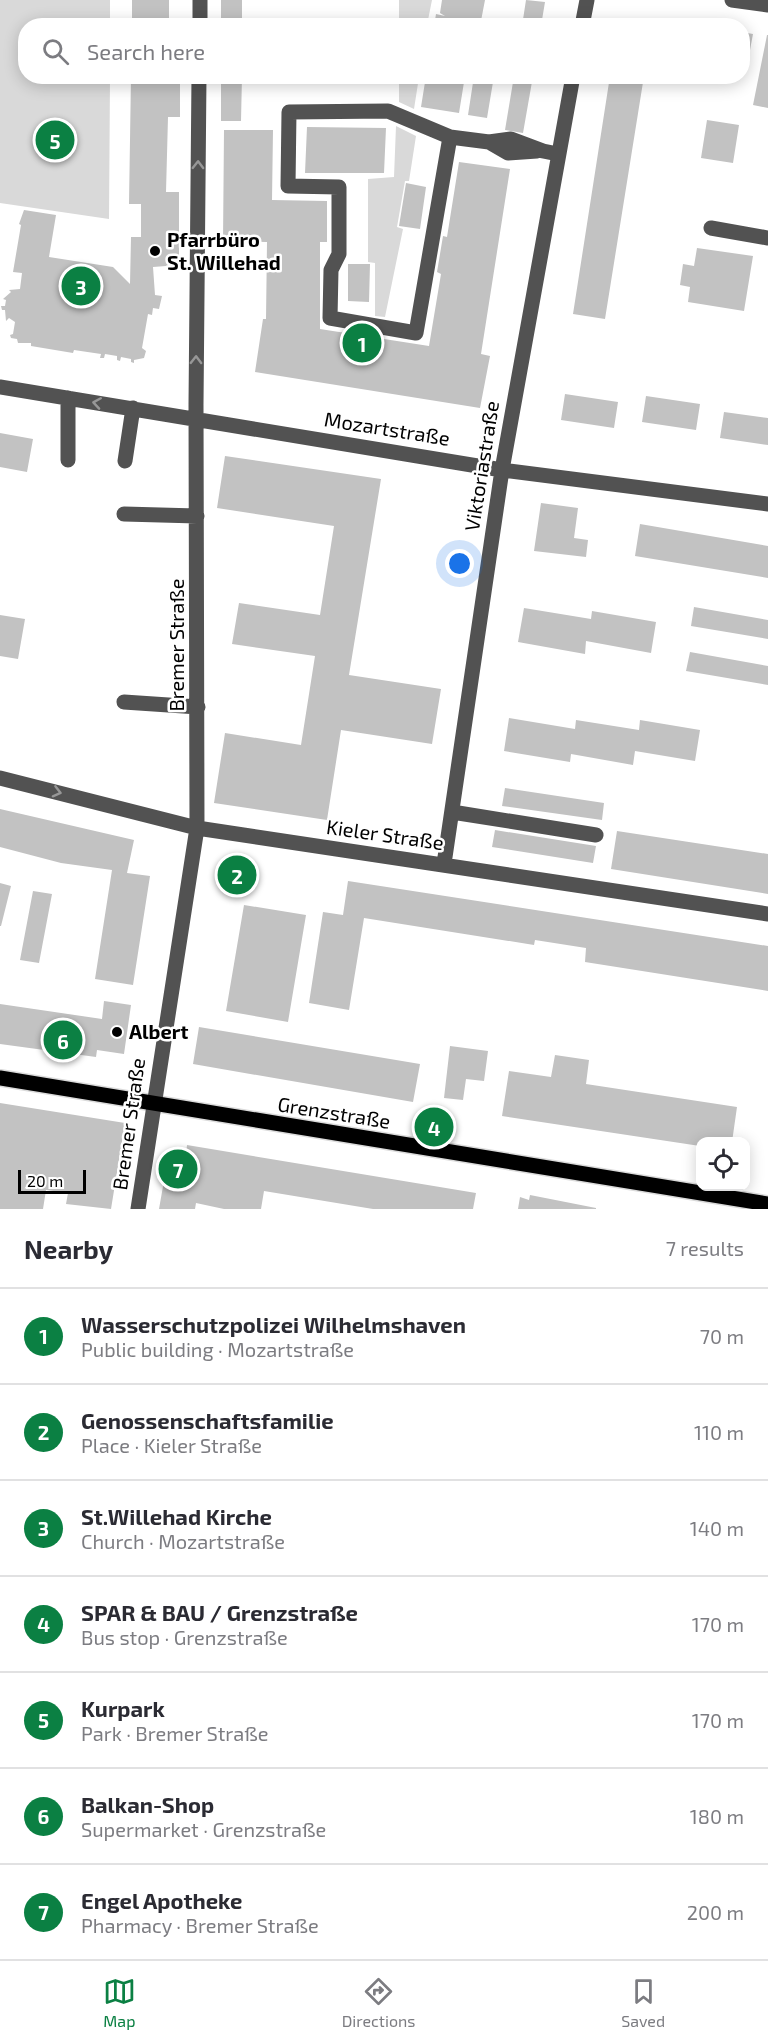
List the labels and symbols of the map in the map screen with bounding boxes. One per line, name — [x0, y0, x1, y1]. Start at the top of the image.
pin: 5 — [36, 118, 74, 162]
one-way arrow — [192, 161, 204, 170]
place label: Pfarrbüro St. Willehad — [167, 227, 281, 274]
marker: Pfarrbüro St. Willehad — [148, 244, 162, 258]
pin: 3 — [62, 264, 100, 308]
pin: 1 — [342, 320, 382, 366]
one-way arrow — [190, 356, 202, 365]
one-way arrow — [92, 397, 101, 409]
street label: Viktoriastraße — [459, 399, 503, 533]
street label: Mozartstraße — [323, 406, 452, 450]
your location — [445, 549, 474, 578]
street label: Bremer Straße — [164, 578, 188, 712]
one-way arrow — [52, 785, 62, 798]
street label: Kieler Straße — [325, 814, 445, 854]
pin: 2 — [218, 852, 256, 898]
pin: 6 — [44, 1018, 82, 1062]
place label: Albert — [129, 1019, 189, 1043]
marker: Albert — [110, 1025, 124, 1039]
street label: Bremer Straße — [107, 1056, 149, 1191]
street label: Grenzstraße — [276, 1091, 392, 1133]
pin: 4 — [414, 1104, 454, 1150]
pin: 7 — [158, 1146, 198, 1192]
scale bar — [18, 1167, 86, 1194]

